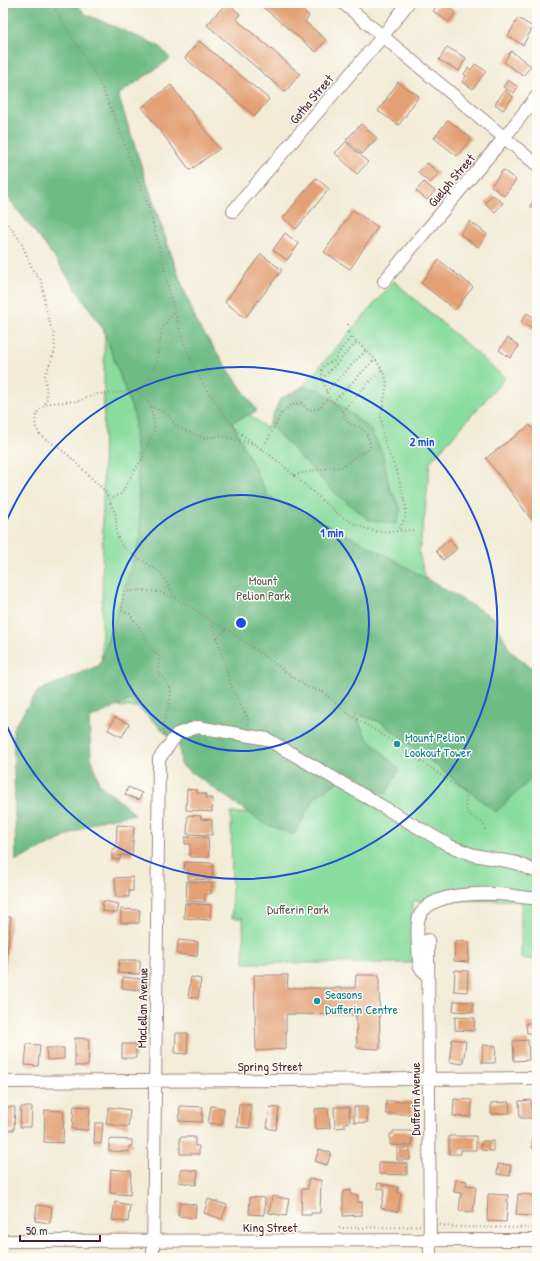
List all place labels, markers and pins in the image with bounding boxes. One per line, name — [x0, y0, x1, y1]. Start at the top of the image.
centre of rings — [234, 616, 248, 630]
place label: Mount Pelion Lookout Tower — [405, 728, 471, 761]
marker: Mount Pelion Lookout Tower — [392, 739, 402, 749]
place label: Seasons Dufferin Centre — [325, 985, 398, 1018]
marker: Seasons Dufferin Centre — [312, 996, 322, 1006]

